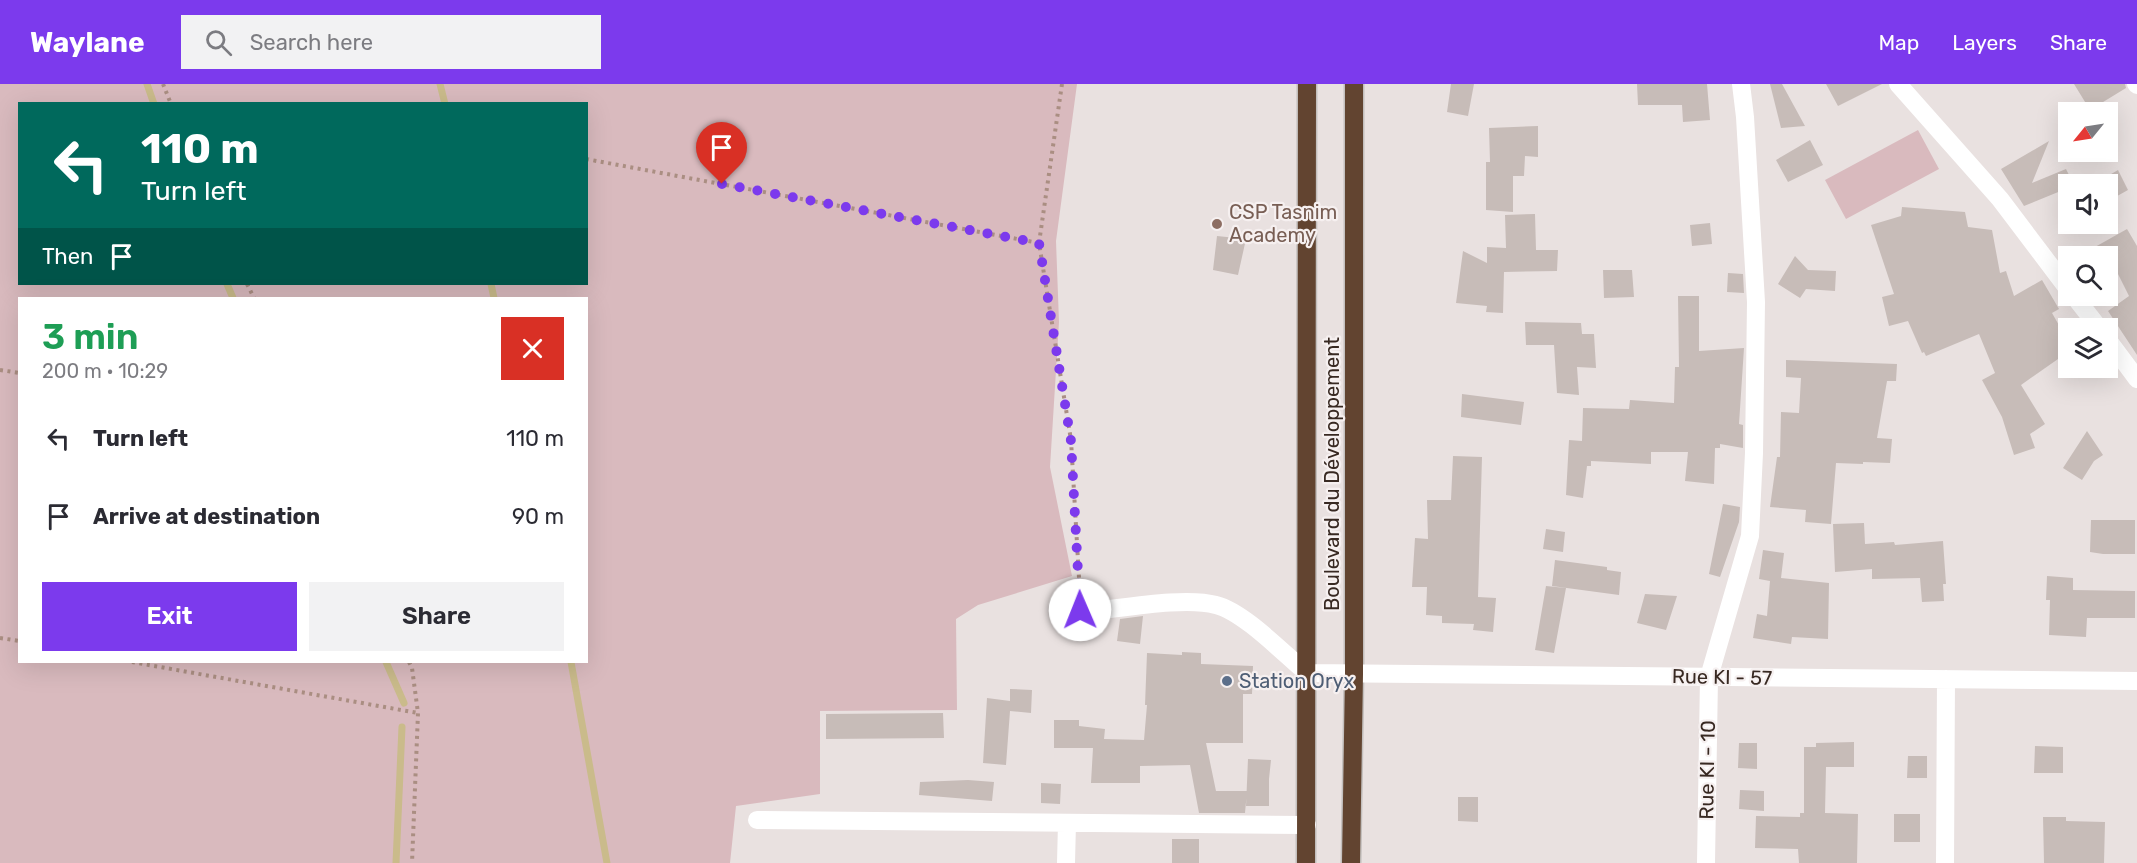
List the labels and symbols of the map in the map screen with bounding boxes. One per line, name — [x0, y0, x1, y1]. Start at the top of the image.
north arrow — [2058, 102, 2118, 162]
pin — [696, 122, 747, 184]
place label: CSP Tasnim Academy — [1229, 200, 1337, 247]
marker: CSP Tasnim Academy — [1210, 217, 1224, 231]
street label: Boulevard du Développement — [1320, 337, 1344, 611]
position arrow — [1048, 578, 1112, 642]
street label: Rue KI - 57 — [1672, 664, 1772, 690]
place label: Station Oryx — [1239, 669, 1355, 693]
marker: Station Oryx — [1220, 674, 1234, 688]
street label: Rue KI - 10 — [1694, 720, 1720, 820]

